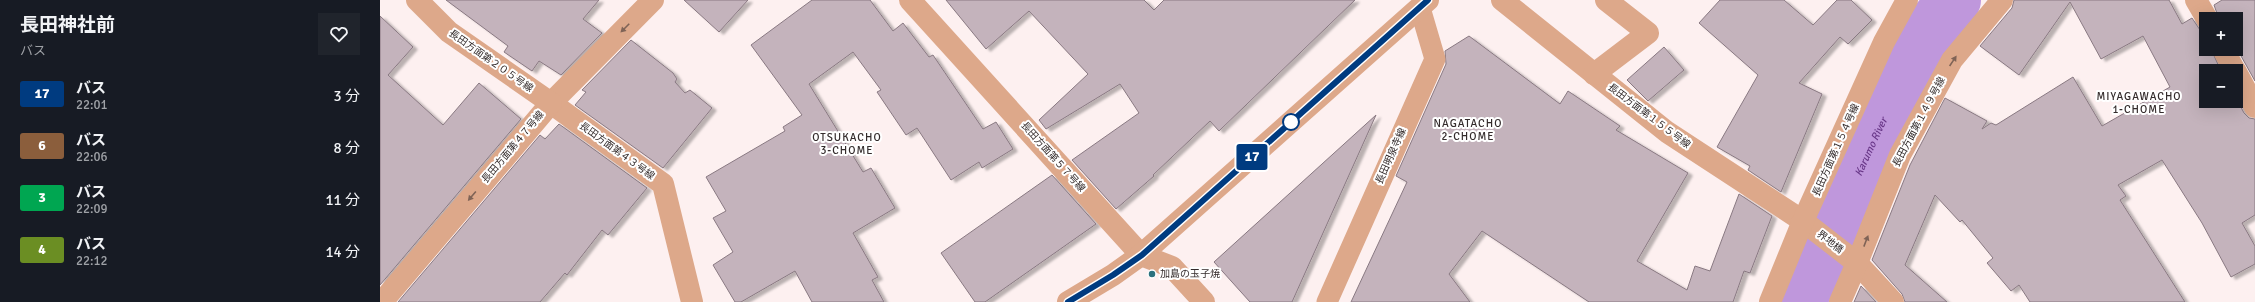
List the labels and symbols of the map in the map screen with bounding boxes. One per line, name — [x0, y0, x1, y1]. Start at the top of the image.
one-way arrow — [620, 23, 630, 33]
street label: 長田方面第２０５号線 — [447, 27, 535, 95]
one-way arrow — [1949, 56, 1957, 66]
street label: 長田方面第１４９号線 — [1890, 75, 1948, 169]
street label: 長田方面第１５５号線 — [1605, 81, 1693, 151]
district label: MIYAGAWACHO 1-CHOME — [2096, 90, 2182, 116]
street label: 長田方面第１５４号線 — [1810, 102, 1862, 198]
street label: 長田方面第４７号線 — [479, 109, 547, 185]
unlabelled marker — [1282, 113, 1300, 131]
water label: Karumo River — [1851, 114, 1890, 178]
district label: NAGATACHO 2-CHOME — [1434, 117, 1502, 143]
street label: 長田方面第４３号線 — [577, 120, 657, 182]
street label: 長田方面第５７号線 — [1018, 120, 1088, 194]
street label: 長田明泉寺線 — [1373, 126, 1409, 186]
district label: OTSUKACHO 3-CHOME — [812, 131, 882, 157]
line badge: 17 — [1234, 144, 1270, 170]
one-way arrow — [467, 191, 476, 202]
street label: 界地橋 — [1814, 228, 1846, 256]
one-way arrow — [1864, 234, 1870, 246]
place label: 加島の玉子焼 — [1160, 268, 1220, 280]
marker: 加島の玉子焼 — [1147, 269, 1157, 279]

